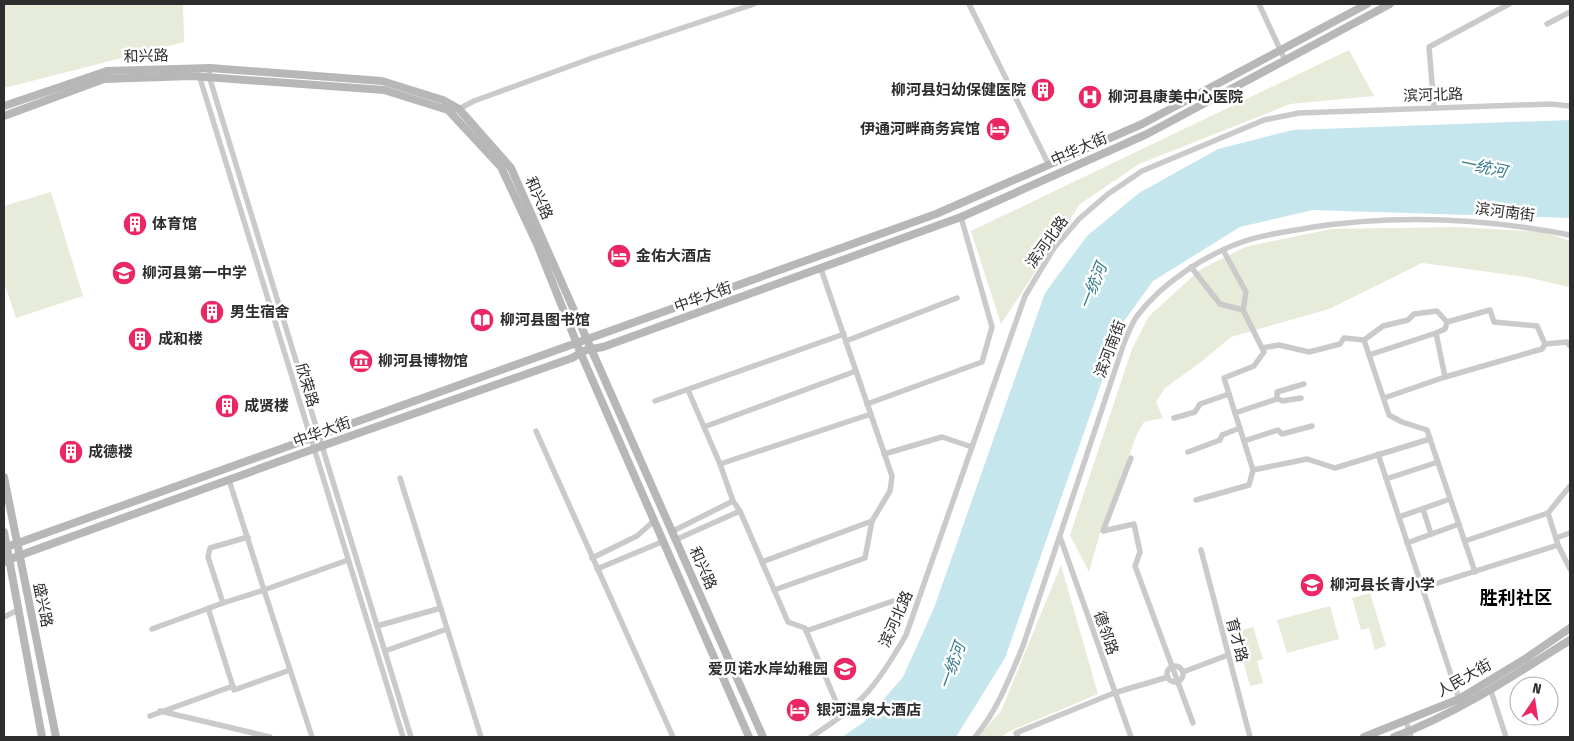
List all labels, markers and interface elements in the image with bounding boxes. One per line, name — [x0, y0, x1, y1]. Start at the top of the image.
street label: 和兴路 — [123, 46, 169, 66]
building icon: 柳河县妇幼保健医院 — [1030, 77, 1056, 103]
place label: 柳河县妇幼保健医院 — [891, 81, 1026, 99]
hospital icon: 柳河县康美中心医院 — [1077, 84, 1103, 110]
street label: 滨河北路 — [1403, 85, 1463, 105]
place label: 柳河县康美中心医院 — [1108, 88, 1243, 106]
hotel icon: 伊通河畔商务宾馆 — [985, 116, 1011, 142]
place label: 伊通河畔商务宾馆 — [860, 120, 980, 138]
street label: 中华大街 — [1048, 129, 1110, 169]
water label: 一统河 — [1458, 153, 1511, 182]
street label: 和兴路 — [522, 174, 556, 222]
street label: 滨河南街 — [1474, 199, 1536, 225]
building icon: 体育馆 — [122, 211, 148, 237]
street label: 滨河北路 — [1022, 212, 1072, 272]
place label: 体育馆 — [152, 215, 197, 233]
hotel icon: 金佑大酒店 — [606, 243, 632, 269]
place label: 金佑大酒店 — [636, 247, 711, 265]
water label: 一统河 — [1075, 257, 1112, 312]
school or university icon: 柳河县第一中学 — [111, 260, 137, 286]
place label: 柳河县第一中学 — [142, 264, 247, 282]
street label: 中华大街 — [672, 278, 734, 316]
building icon: 男生宿舍 — [199, 299, 225, 325]
place label: 男生宿舍 — [230, 303, 290, 321]
library icon: 柳河县图书馆 — [469, 307, 495, 333]
place label: 柳河县图书馆 — [500, 311, 590, 329]
street label: 滨河南街 — [1091, 318, 1129, 380]
building icon: 成和楼 — [127, 326, 153, 352]
place label: 成和楼 — [158, 330, 203, 348]
museum icon: 柳河县博物馆 — [348, 348, 374, 374]
place label: 柳河县博物馆 — [378, 352, 468, 370]
street label: 欣荣路 — [292, 361, 322, 409]
building icon: 成贤楼 — [214, 393, 240, 419]
place label: 成贤楼 — [244, 397, 289, 415]
street label: 中华大街 — [291, 413, 353, 451]
building icon: 成德楼 — [58, 439, 84, 465]
place label: 成德楼 — [88, 443, 133, 461]
street label: 和兴路 — [686, 544, 720, 592]
school or university icon: 柳河县长青小学 — [1299, 572, 1325, 598]
place label: 柳河县长青小学 — [1330, 576, 1435, 594]
street label: 盛兴路 — [30, 581, 56, 629]
district label: 胜利社区 — [1480, 587, 1552, 609]
street label: 滨河北路 — [876, 588, 916, 650]
street label: 德邻路 — [1090, 609, 1122, 657]
street label: 育才路 — [1222, 616, 1252, 664]
water label: 一统河 — [935, 637, 970, 692]
school or university icon: 爱贝诺水岸幼稚园 — [832, 656, 858, 682]
street label: 人民大街 — [1433, 656, 1495, 700]
place label: 爱贝诺水岸幼稚园 — [708, 660, 828, 678]
north arrow — [1509, 676, 1559, 726]
text: N — [1531, 680, 1543, 698]
hotel icon: 银河温泉大酒店 — [785, 697, 811, 723]
place label: 银河温泉大酒店 — [816, 701, 921, 719]

